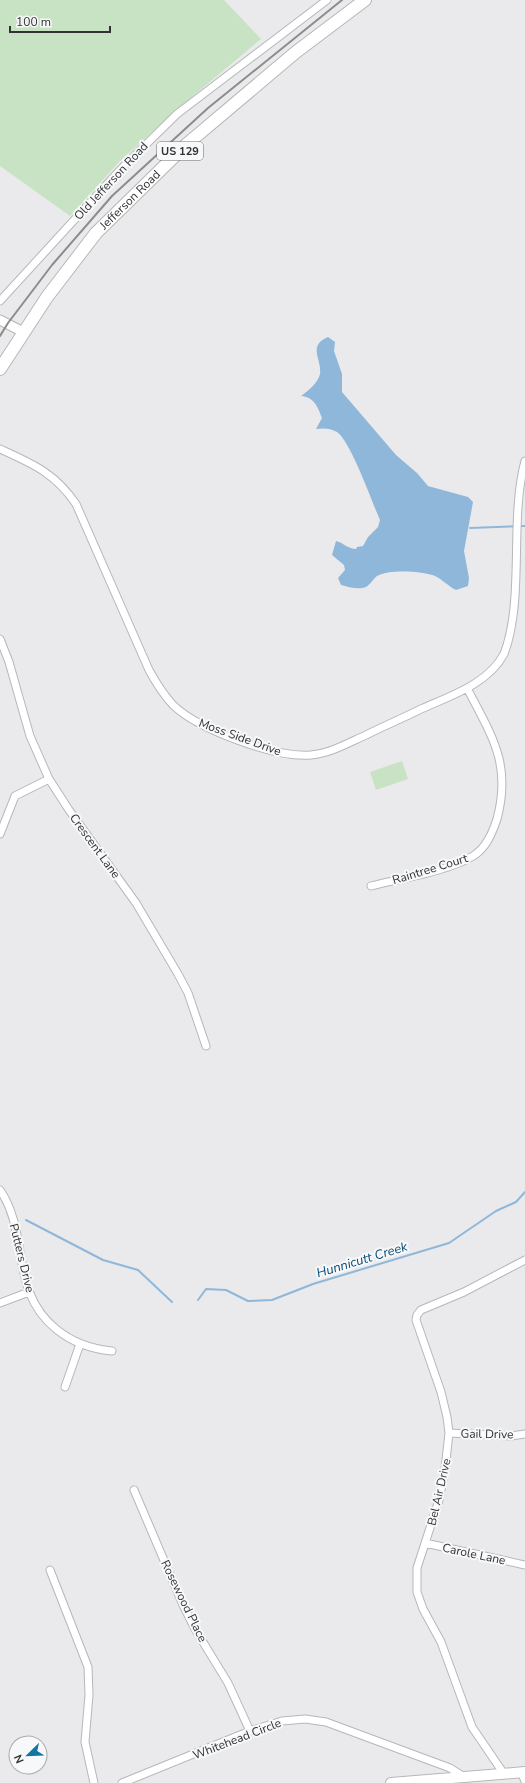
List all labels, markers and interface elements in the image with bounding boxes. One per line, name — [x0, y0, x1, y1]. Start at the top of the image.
scale bar — [10, 8, 110, 34]
text: 100 m — [16, 14, 51, 30]
street label: Old Jefferson Road — [71, 139, 151, 223]
road number: US 129 — [157, 142, 203, 160]
street label: Jefferson Road — [97, 167, 163, 233]
street label: Moss Side Drive — [197, 715, 283, 759]
street label: Crescent Lane — [66, 810, 124, 882]
street label: Raintree Court — [390, 850, 470, 888]
street label: Putters Drive — [6, 1222, 38, 1294]
water label: Hunnicutt Creek — [314, 1237, 410, 1282]
street label: Gail Drive — [460, 1426, 514, 1442]
street label: Bel Air Drive — [423, 1457, 455, 1527]
street label: Carole Lane — [441, 1540, 507, 1568]
street label: Rosewood Place — [157, 1557, 211, 1645]
street label: Whitehead Circle — [190, 1715, 284, 1763]
north arrow — [8, 1735, 48, 1775]
text: N — [11, 1752, 28, 1765]

